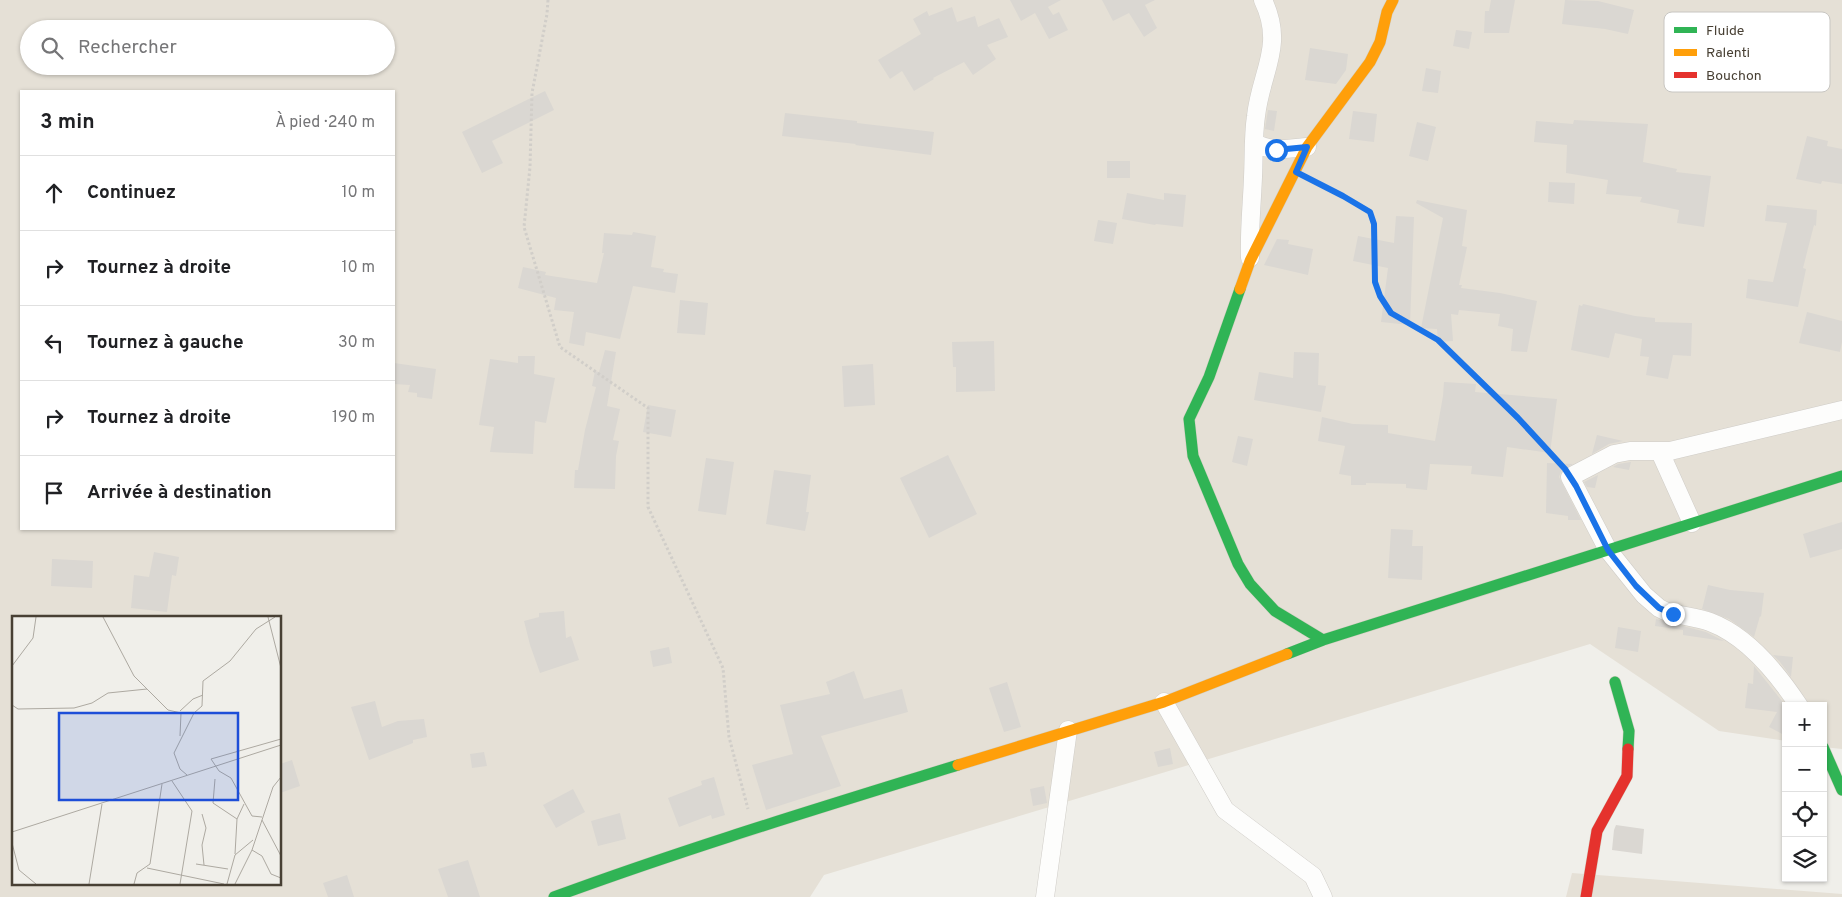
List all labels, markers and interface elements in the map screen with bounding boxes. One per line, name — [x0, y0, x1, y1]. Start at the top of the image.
legend — [1664, 12, 1830, 92]
search box — [20, 20, 395, 75]
text: Fluide — [1706, 23, 1744, 40]
icon: search — [38, 34, 66, 62]
text: Rechercher — [78, 36, 177, 60]
text: Ralenti — [1706, 45, 1750, 62]
text: Bouchon — [1706, 68, 1762, 85]
text: 3 min — [40, 109, 95, 136]
text: À pied · 240 m — [275, 113, 375, 133]
route start — [1265, 139, 1288, 162]
icon: ahead — [40, 179, 68, 207]
text: Continuez — [87, 181, 176, 205]
text: 10 m — [341, 183, 375, 203]
icon: right — [40, 254, 68, 282]
text: Tournez à droite — [87, 256, 231, 280]
text: 10 m — [341, 258, 375, 278]
icon: left — [40, 329, 68, 357]
text: Tournez à gauche — [87, 331, 244, 355]
text: 30 m — [338, 333, 375, 353]
icon: right — [40, 404, 68, 432]
text: Tournez à droite — [87, 406, 231, 430]
text: 190 m — [332, 408, 375, 428]
icon: arrive — [40, 479, 68, 507]
text: Arrivée à destination — [87, 481, 272, 505]
route end — [1662, 603, 1685, 626]
inset map — [12, 616, 281, 884]
map controls — [1782, 702, 1827, 882]
button: + — [1782, 702, 1827, 747]
button: − — [1782, 747, 1827, 792]
button: locate — [1782, 792, 1827, 837]
button: layers — [1782, 837, 1827, 882]

